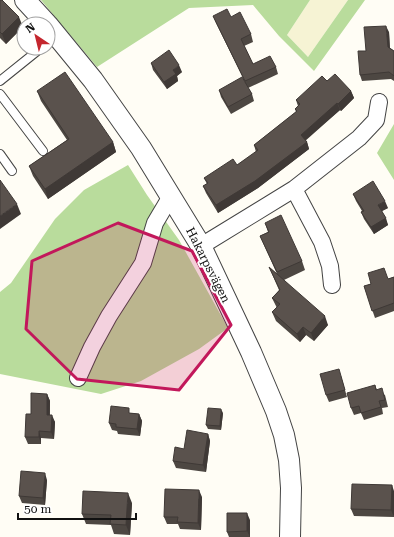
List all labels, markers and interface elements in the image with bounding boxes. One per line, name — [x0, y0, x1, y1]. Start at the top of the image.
north arrow — [16, 16, 56, 56]
text: N — [23, 20, 38, 36]
street label: Hakarpsvägen — [183, 225, 233, 305]
scale bar — [18, 495, 136, 521]
text: 50 m — [24, 502, 51, 516]

